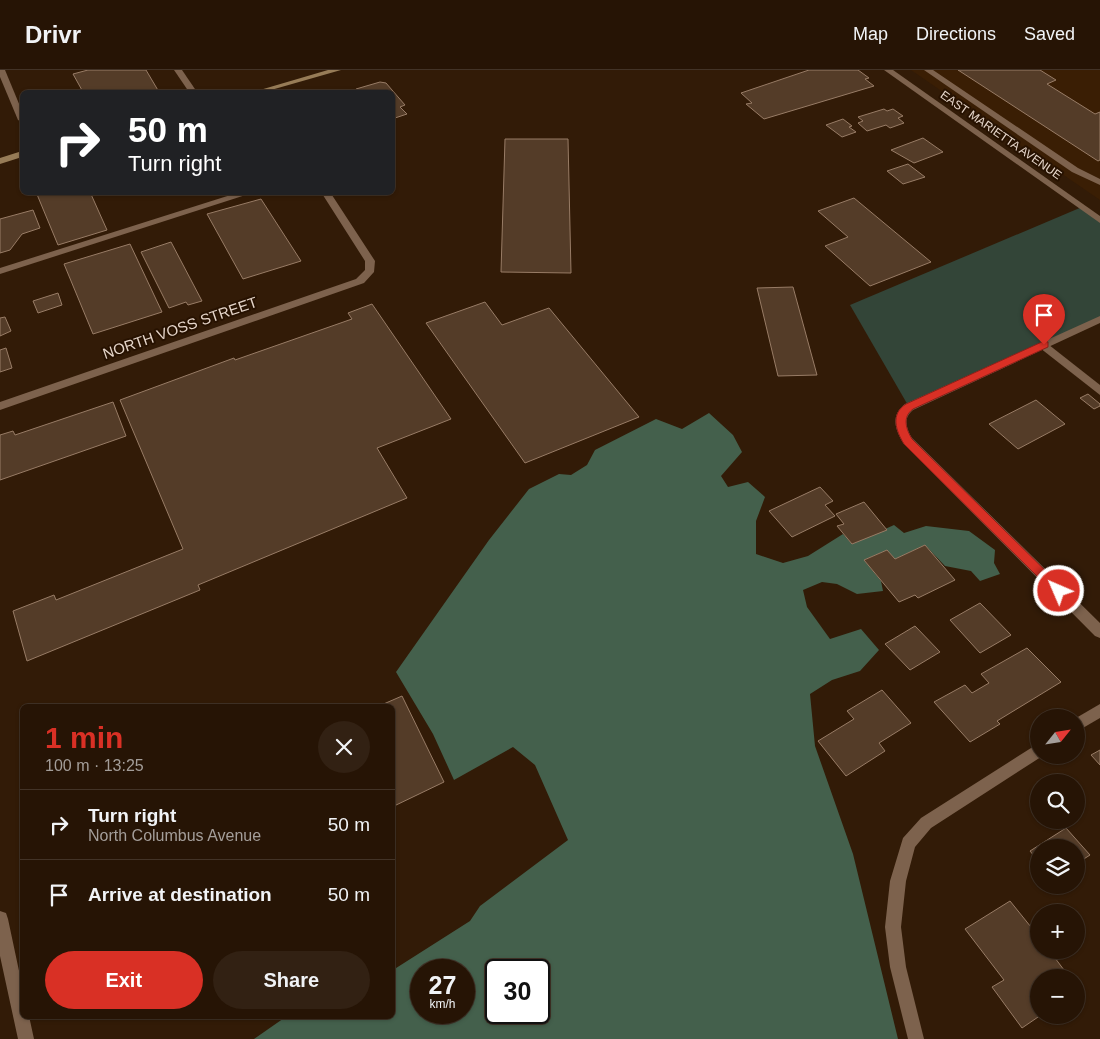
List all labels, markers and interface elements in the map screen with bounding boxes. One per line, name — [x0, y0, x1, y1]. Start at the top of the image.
text: Drivr — [25, 21, 81, 48]
text: Map — [853, 24, 888, 44]
text: Directions — [916, 24, 996, 44]
text: Saved — [1024, 24, 1075, 44]
street label: EAST MARIETTA AVENUE — [938, 88, 1064, 182]
icon: right — [45, 110, 110, 175]
text: 50 m — [128, 110, 208, 149]
text: Turn right — [128, 151, 221, 176]
street label: NORTH VOSS STREET — [100, 293, 259, 362]
pin — [1023, 294, 1065, 345]
icon: arrive — [1030, 301, 1058, 329]
position arrow — [1032, 564, 1084, 616]
north arrow — [1030, 709, 1085, 764]
map controls — [1030, 709, 1085, 1024]
text: 1 min — [45, 721, 123, 754]
button: close — [318, 721, 370, 773]
text: 100 m · 13:25 — [45, 757, 144, 774]
button: search — [1030, 774, 1085, 829]
text: Turn right — [88, 805, 176, 826]
icon: right — [45, 811, 73, 839]
text: 50 m — [328, 814, 370, 835]
text: North Columbus Avenue — [88, 827, 261, 844]
button: layers — [1030, 839, 1085, 894]
icon: arrive — [45, 881, 73, 909]
text: Arrive at destination — [88, 884, 272, 905]
text: 50 m — [328, 884, 370, 905]
button: + — [1030, 904, 1085, 959]
button: Exit — [45, 951, 203, 1009]
button: Share — [213, 951, 370, 1009]
speed limit sign: 30 — [485, 959, 550, 1024]
button: − — [1030, 969, 1085, 1024]
text: 27 — [429, 971, 456, 999]
text: km/h — [429, 997, 456, 1011]

